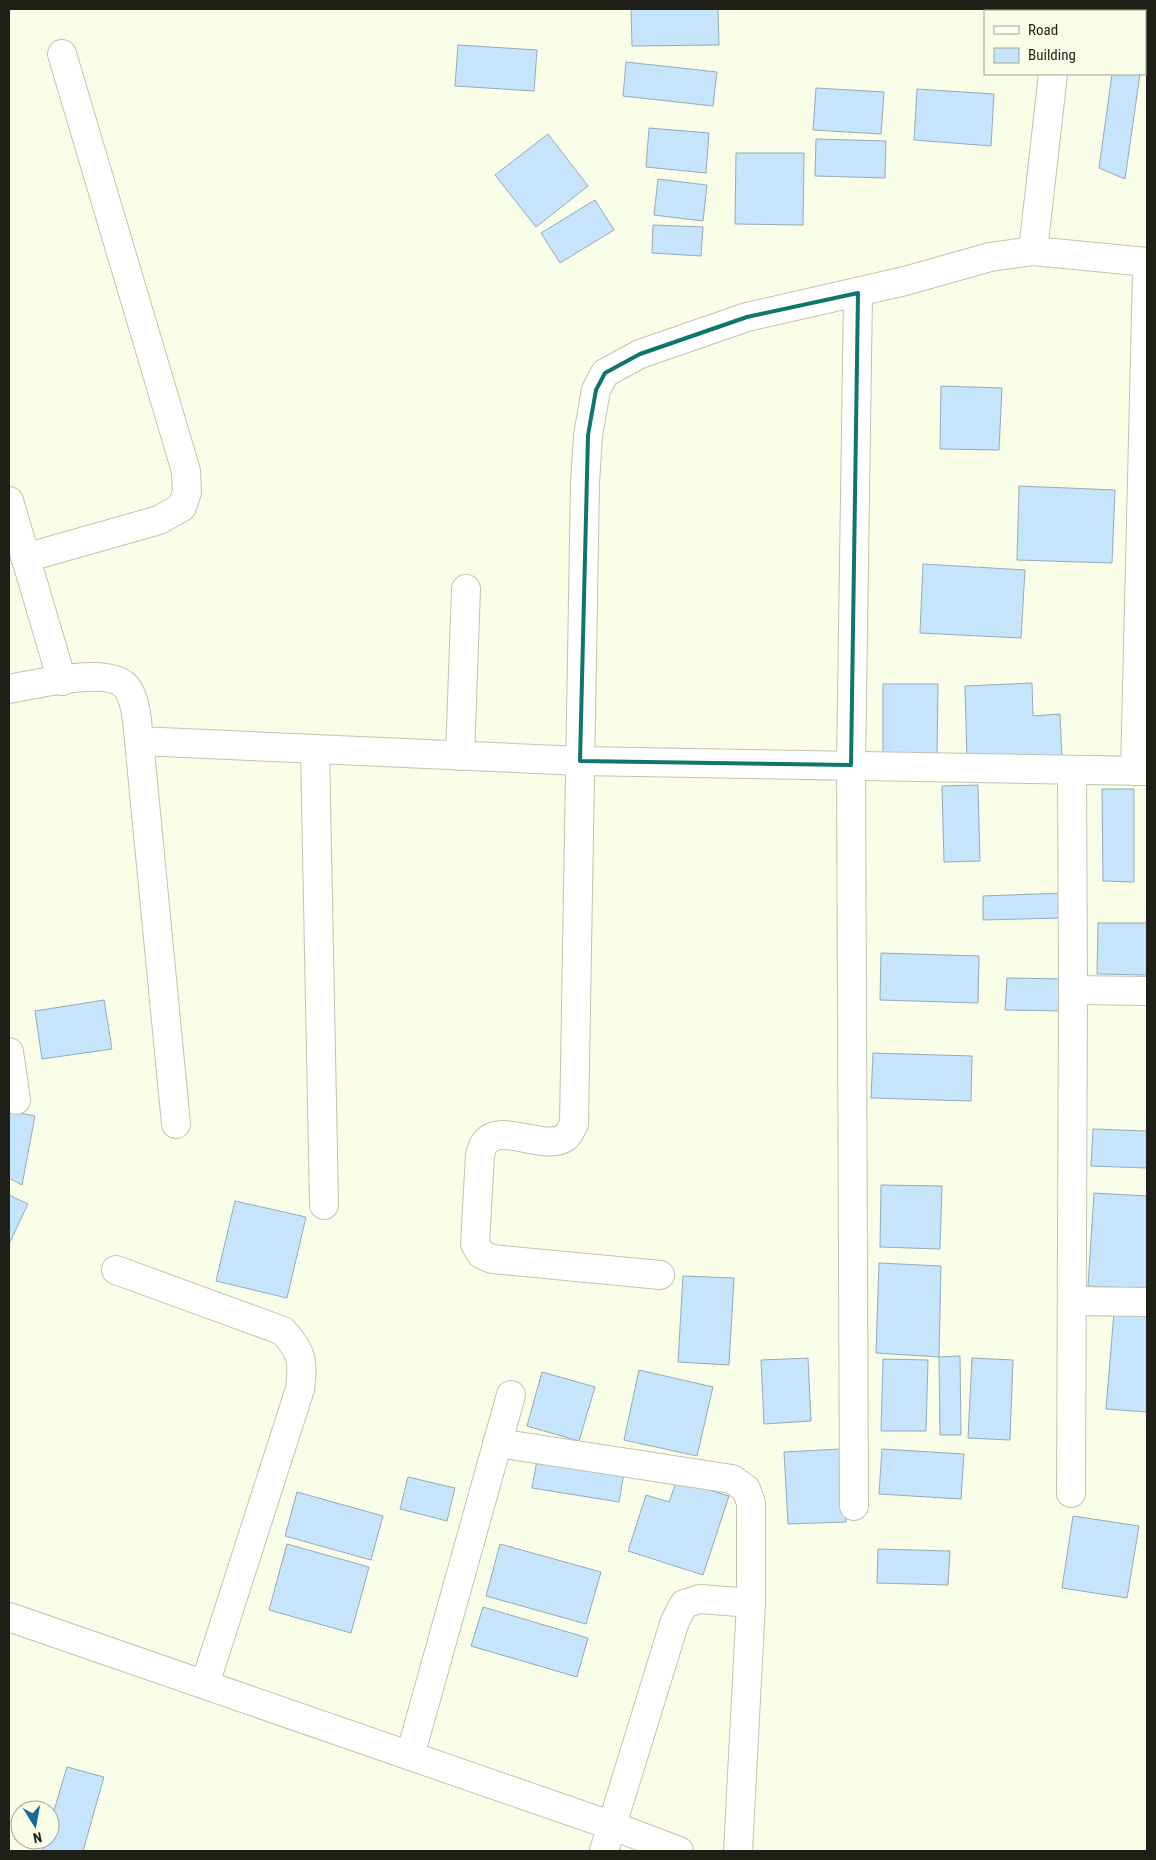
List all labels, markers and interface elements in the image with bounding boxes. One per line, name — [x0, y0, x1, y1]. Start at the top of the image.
legend — [984, 10, 1146, 75]
text: Road — [1028, 21, 1058, 39]
text: Building — [1028, 46, 1076, 64]
north arrow — [10, 1800, 60, 1850]
text: N — [32, 1829, 43, 1846]

